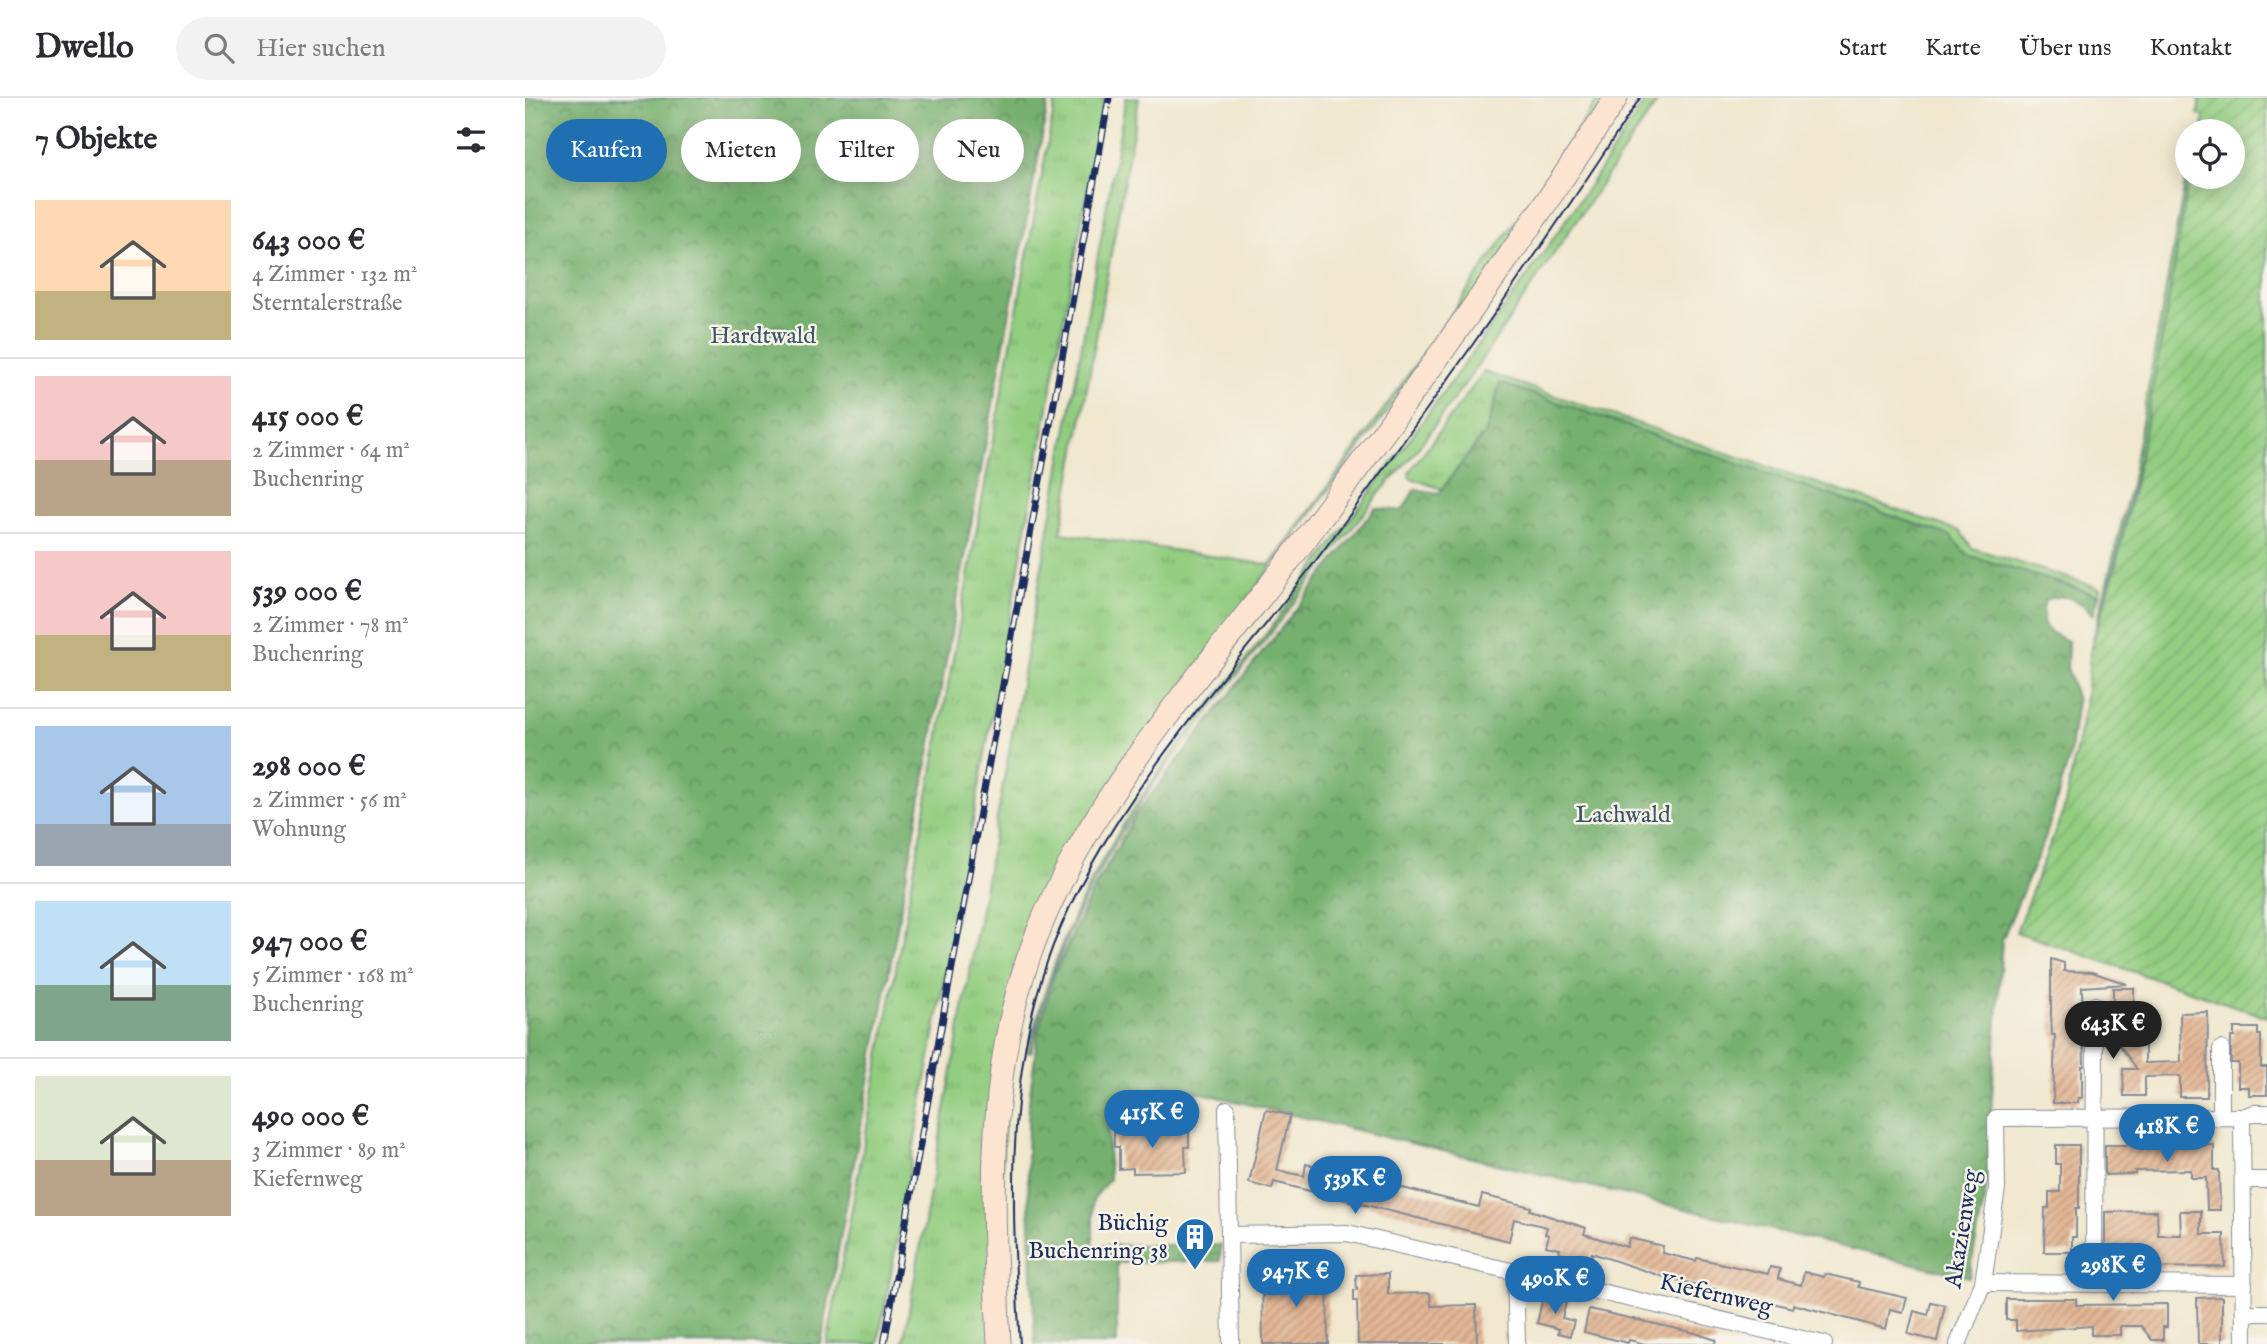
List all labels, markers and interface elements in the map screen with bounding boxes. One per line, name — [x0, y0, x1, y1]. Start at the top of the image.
search box — [176, 17, 666, 80]
text: Dwello — [35, 27, 134, 69]
icon: search — [200, 29, 238, 67]
text: Hier suchen — [256, 32, 386, 65]
text: Start — [1839, 33, 1887, 64]
text: Karte — [1925, 33, 1981, 64]
text: Über uns — [2019, 33, 2111, 64]
text: Kontakt — [2149, 33, 2232, 64]
chip: Kaufen — [546, 119, 667, 182]
chip: Mieten — [681, 119, 801, 182]
chip: Filter — [815, 119, 919, 182]
chip: Neu — [933, 119, 1024, 182]
map controls — [2175, 119, 2245, 189]
button: locate — [2175, 119, 2245, 189]
text: 7 Objekte — [35, 121, 157, 159]
icon: filters — [452, 121, 490, 159]
text: 643 000 € — [252, 222, 365, 260]
icon: home — [91, 228, 175, 312]
text: 4 Zimmer · 132 m² — [252, 260, 417, 289]
text: Sterntalerstraße — [252, 289, 403, 318]
park label: Hardtwald — [710, 321, 816, 352]
text: 415 000 € — [252, 398, 364, 436]
icon: home — [91, 404, 175, 488]
text: 2 Zimmer · 64 m² — [252, 436, 410, 465]
text: Buchenring — [252, 465, 363, 494]
text: 539 000 € — [252, 573, 362, 611]
icon: home — [91, 579, 175, 663]
text: 2 Zimmer · 78 m² — [252, 611, 409, 640]
text: Buchenring — [252, 640, 363, 669]
text: 298 000 € — [252, 748, 366, 786]
icon: home — [91, 754, 175, 838]
text: 2 Zimmer · 56 m² — [252, 786, 407, 815]
park label: Lachwald — [1575, 800, 1671, 831]
text: Wohnung — [252, 815, 346, 844]
text: 947 000 € — [252, 923, 368, 961]
icon: home — [91, 929, 175, 1013]
text: 5 Zimmer · 168 m² — [252, 961, 414, 990]
text: Buchenring — [252, 990, 363, 1019]
pin: 643K € — [2056, 1002, 2170, 1061]
text: 643K € — [2081, 1009, 2145, 1038]
pin: 415K € — [1095, 1090, 1209, 1150]
text: 490 000 € — [252, 1098, 369, 1136]
text: 415K € — [1120, 1098, 1184, 1127]
icon: home — [91, 1104, 175, 1188]
pin: 418K € — [2110, 1104, 2224, 1164]
text: 418K € — [2135, 1112, 2199, 1141]
text: 3 Zimmer · 89 m² — [252, 1136, 406, 1165]
pin: 539K € — [1298, 1156, 1412, 1216]
text: 539K € — [1324, 1164, 1386, 1193]
text: Kiefernweg — [252, 1165, 363, 1194]
street label: Akazienweg — [1938, 1166, 1988, 1292]
place label: Büchig Buchenring 38 — [1028, 1208, 1169, 1267]
building icon: Büchig Buchenring 38 — [1174, 1216, 1216, 1271]
pin: 298K € — [2056, 1244, 2170, 1303]
pin: 947K € — [1239, 1250, 1353, 1309]
text: 298K € — [2081, 1251, 2145, 1280]
pin: 490K € — [1498, 1256, 1612, 1316]
text: 947K € — [1263, 1257, 1329, 1286]
text: 490K € — [1521, 1264, 1589, 1293]
street label: Kiefernweg — [1656, 1267, 1777, 1323]

